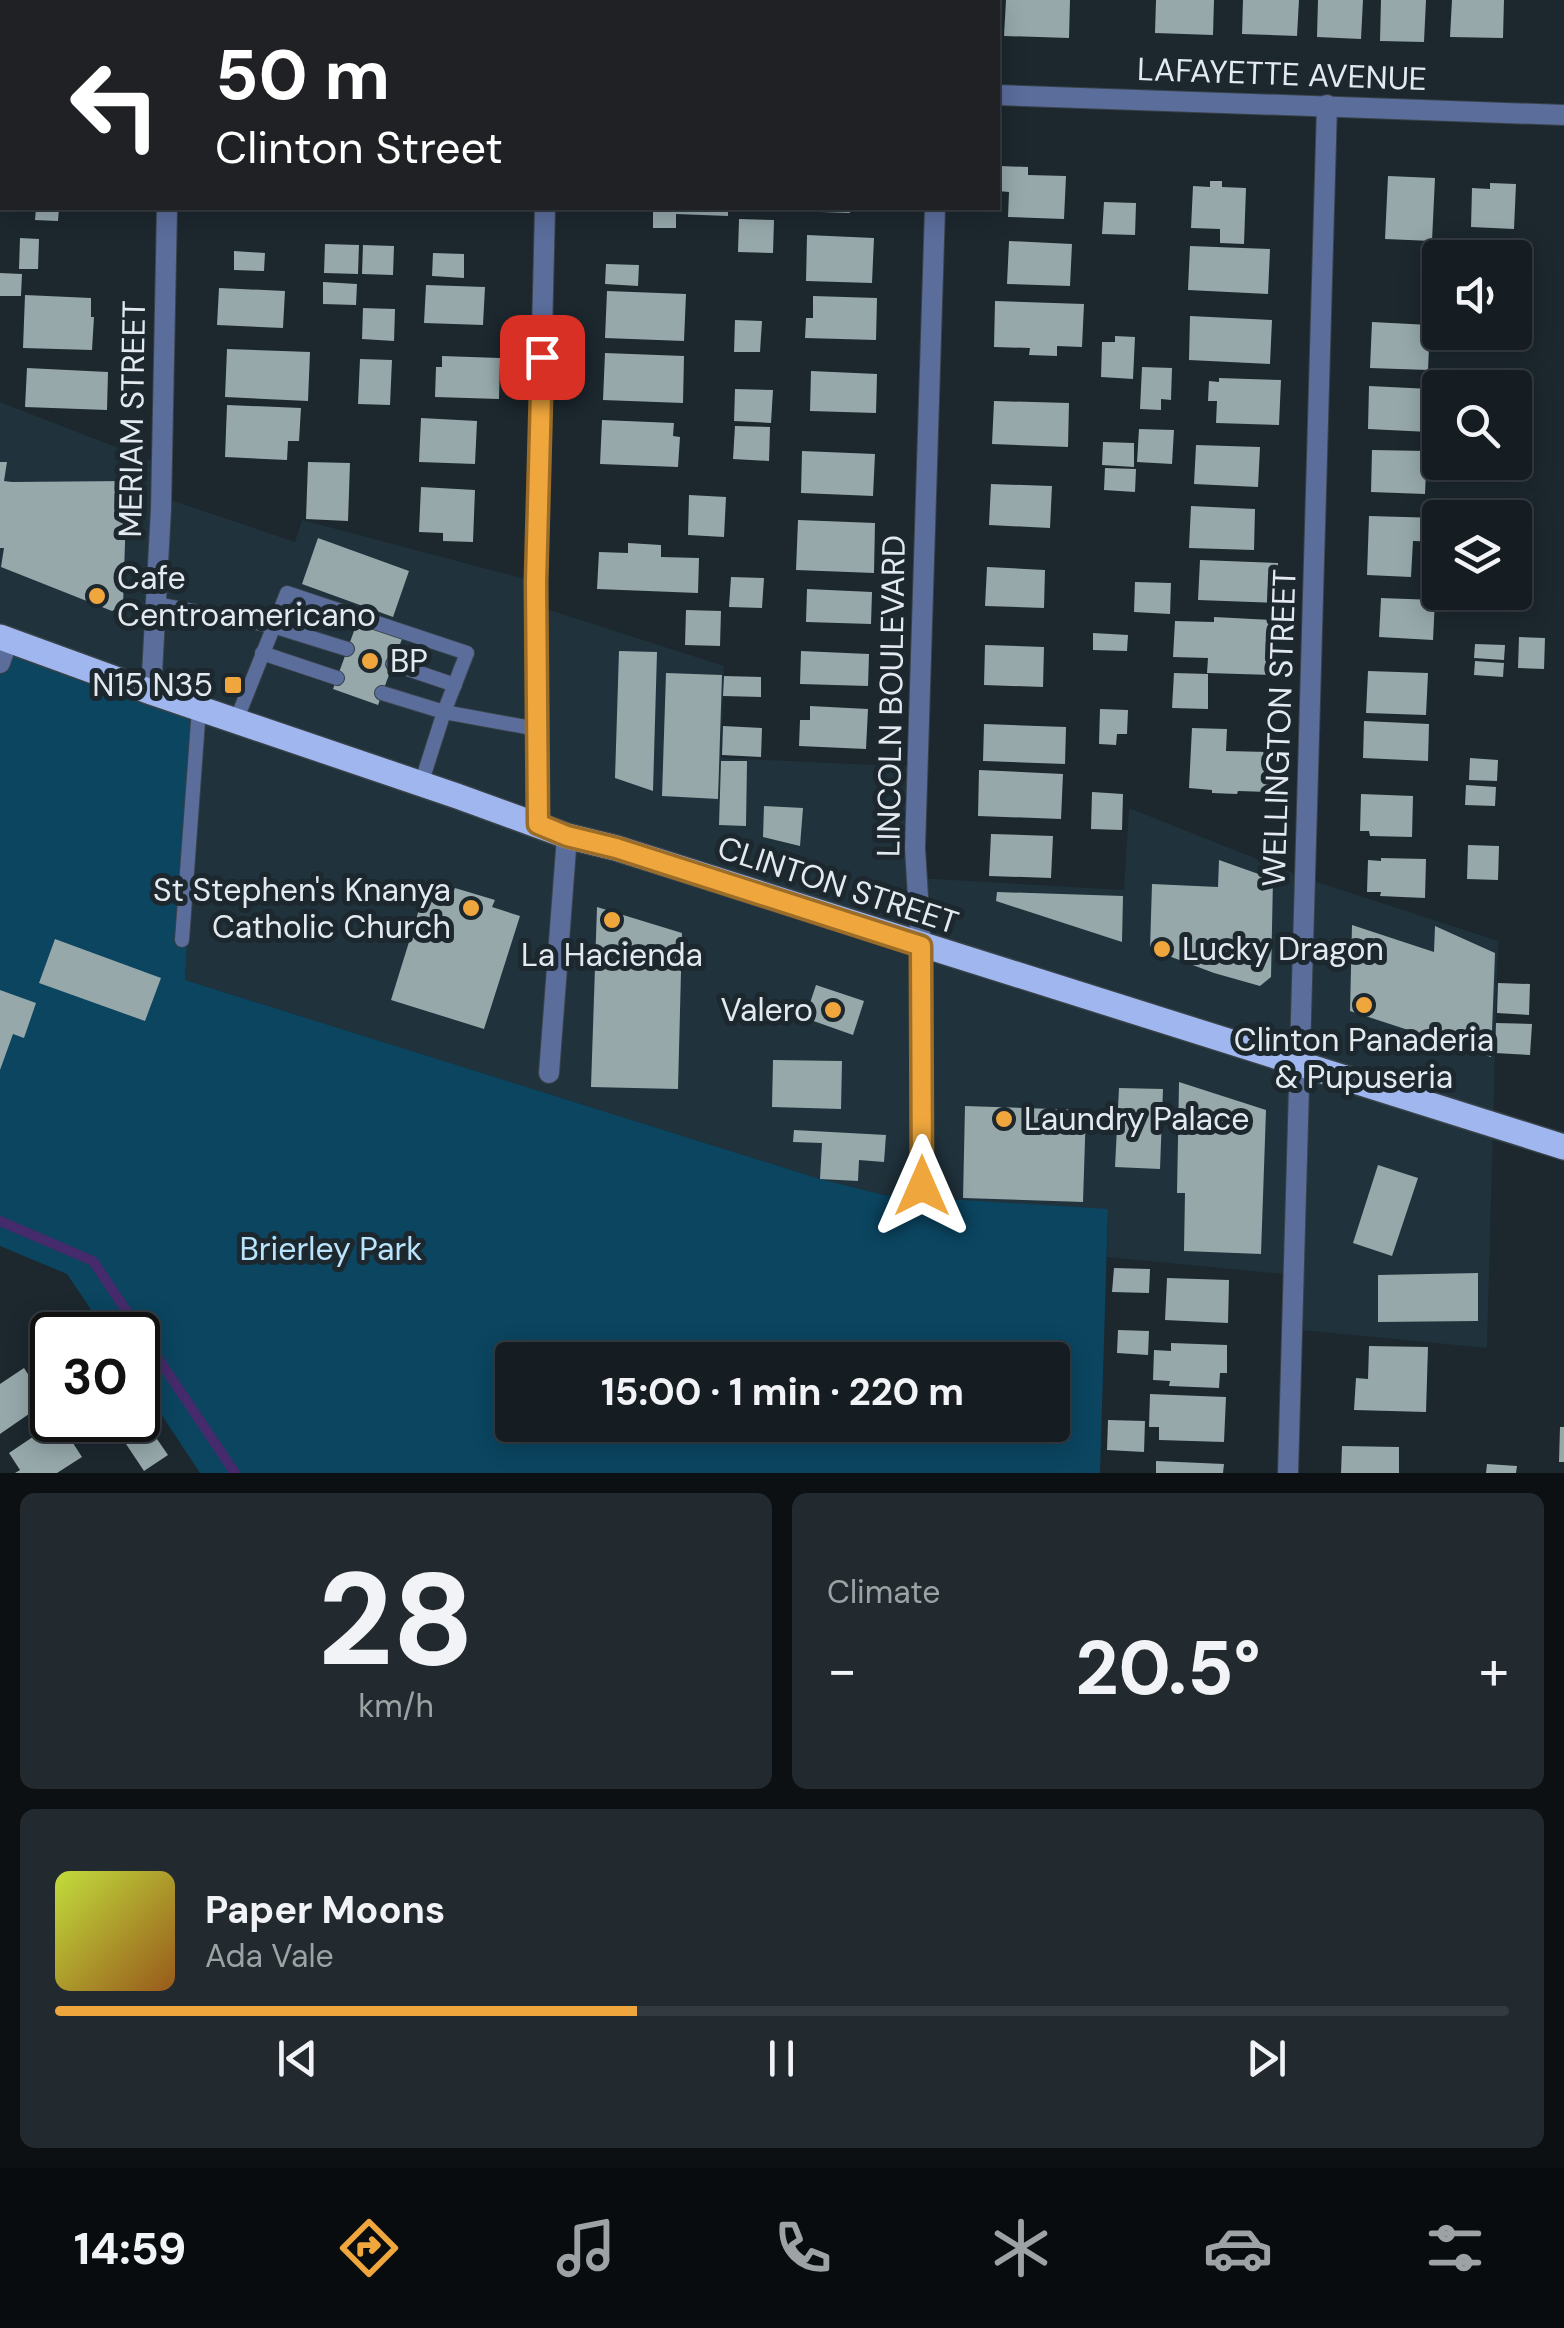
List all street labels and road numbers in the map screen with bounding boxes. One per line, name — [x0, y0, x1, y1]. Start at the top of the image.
street label: LAFAYETTE AVENUE — [1136, 48, 1428, 100]
street label: MERIAM STREET — [109, 300, 155, 538]
street label: LINCOLN BOULEVARD — [867, 535, 915, 857]
street label: WELLINGTON STREET — [1252, 568, 1306, 888]
street label: CLINTON STREET — [712, 826, 964, 944]

